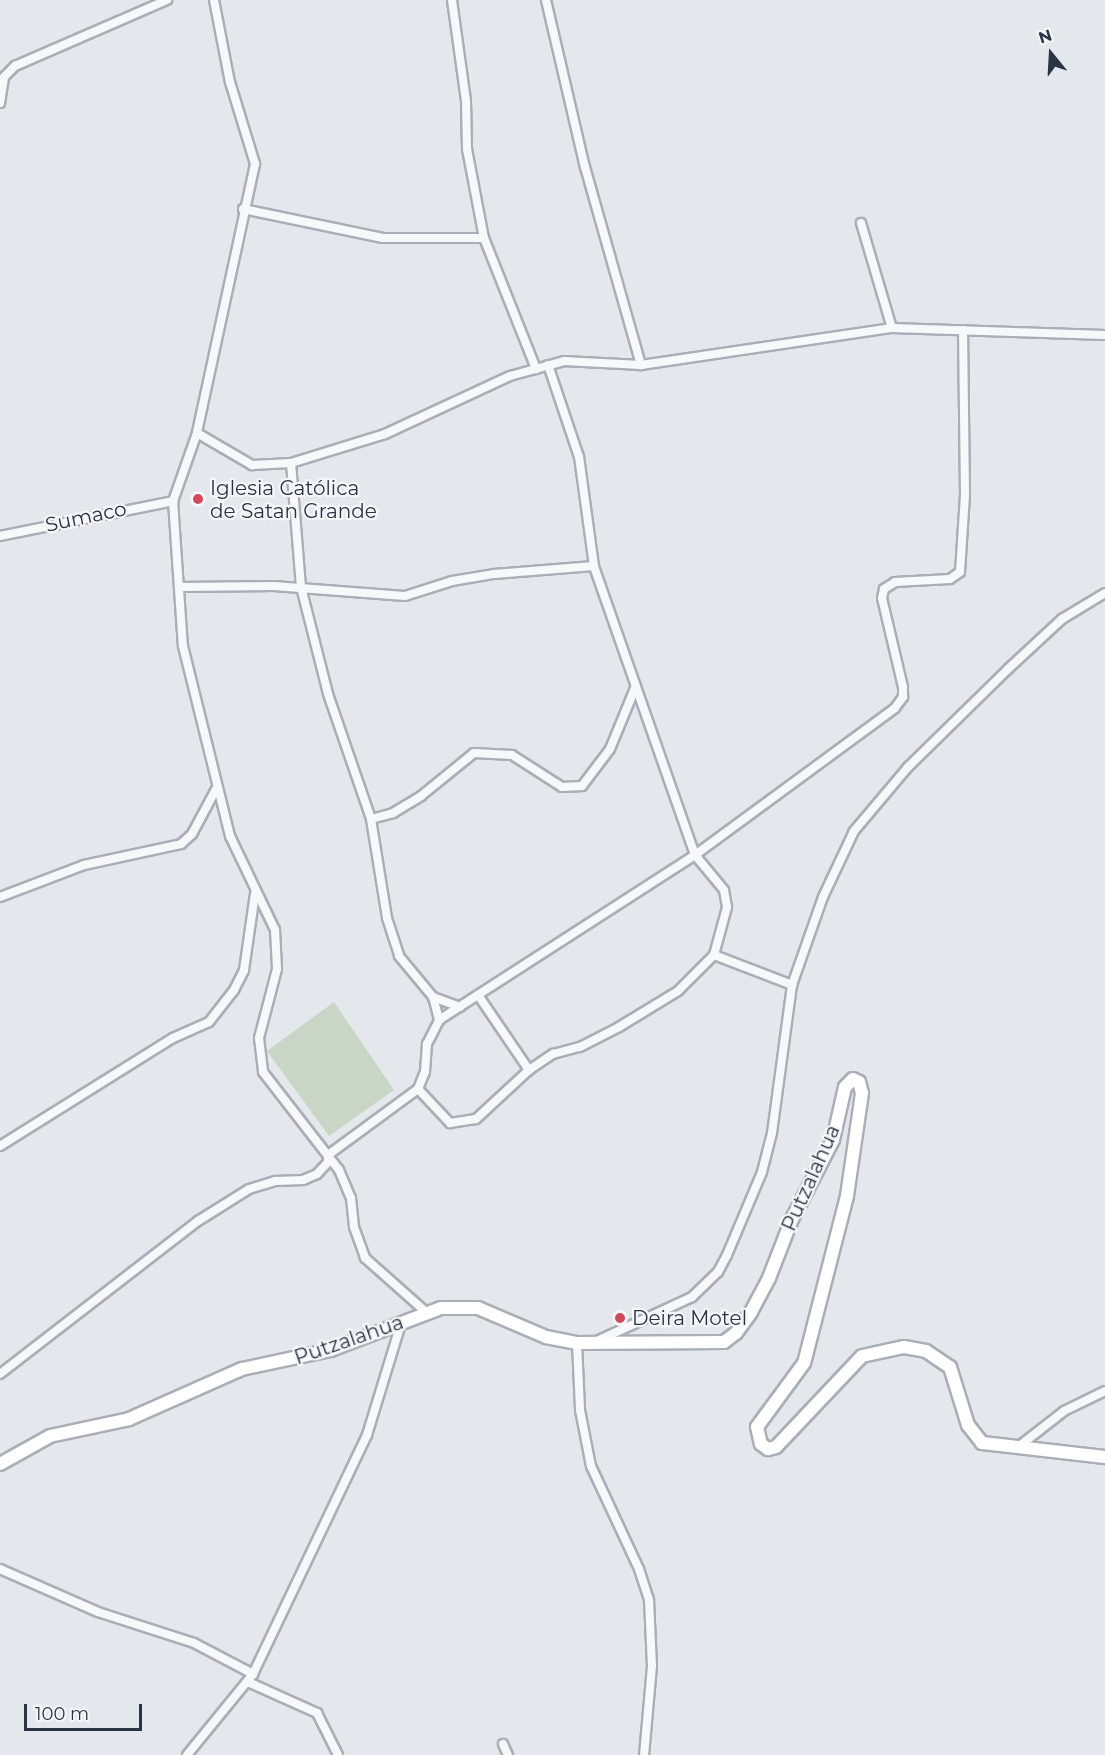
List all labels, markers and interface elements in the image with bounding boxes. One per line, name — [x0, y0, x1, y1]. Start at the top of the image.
north arrow — [1021, 24, 1081, 84]
text: N — [1036, 25, 1054, 47]
place label: Iglesia Católica de Satan Grande — [210, 476, 377, 523]
marker: Iglesia Católica de Satan Grande — [191, 492, 205, 506]
street label: Sumaco — [43, 497, 129, 537]
street label: Putzalahua — [777, 1121, 845, 1235]
place label: Deira Motel — [632, 1306, 747, 1330]
street label: Putzalahua — [291, 1310, 407, 1370]
marker: Deira Motel — [613, 1311, 627, 1325]
scale bar — [27, 1692, 146, 1730]
text: 100 m — [35, 1703, 89, 1725]

